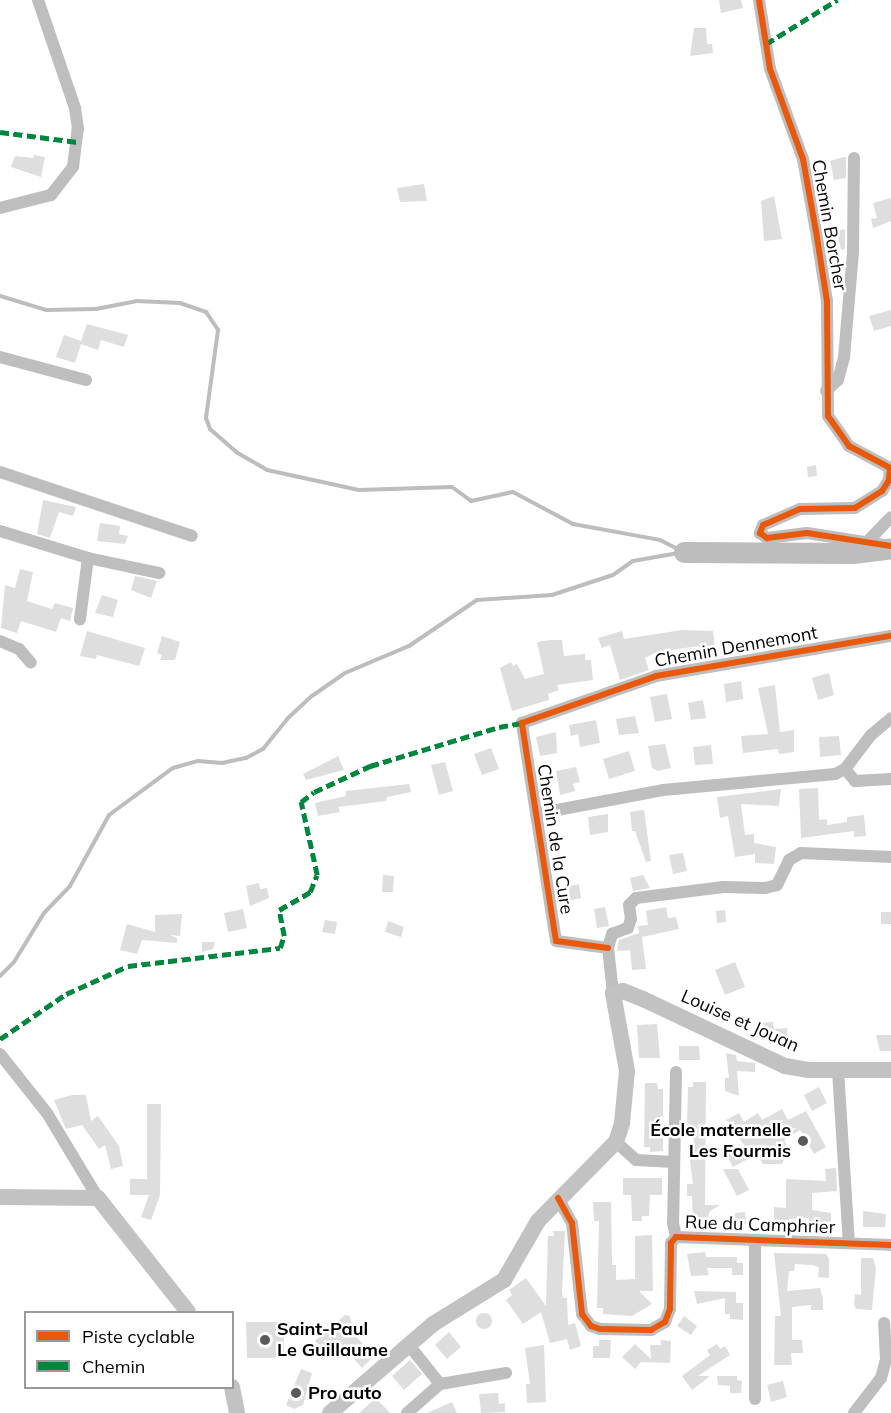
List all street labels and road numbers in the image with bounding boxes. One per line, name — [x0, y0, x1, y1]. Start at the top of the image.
street label: Chemin Borcher — [807, 158, 851, 292]
street label: Chemin Dennemont — [653, 622, 819, 672]
street label: Chemin de la Cure — [532, 762, 578, 916]
street label: Louise et Jouan — [678, 985, 802, 1057]
street label: Rue du Camphrier — [685, 1212, 835, 1238]

